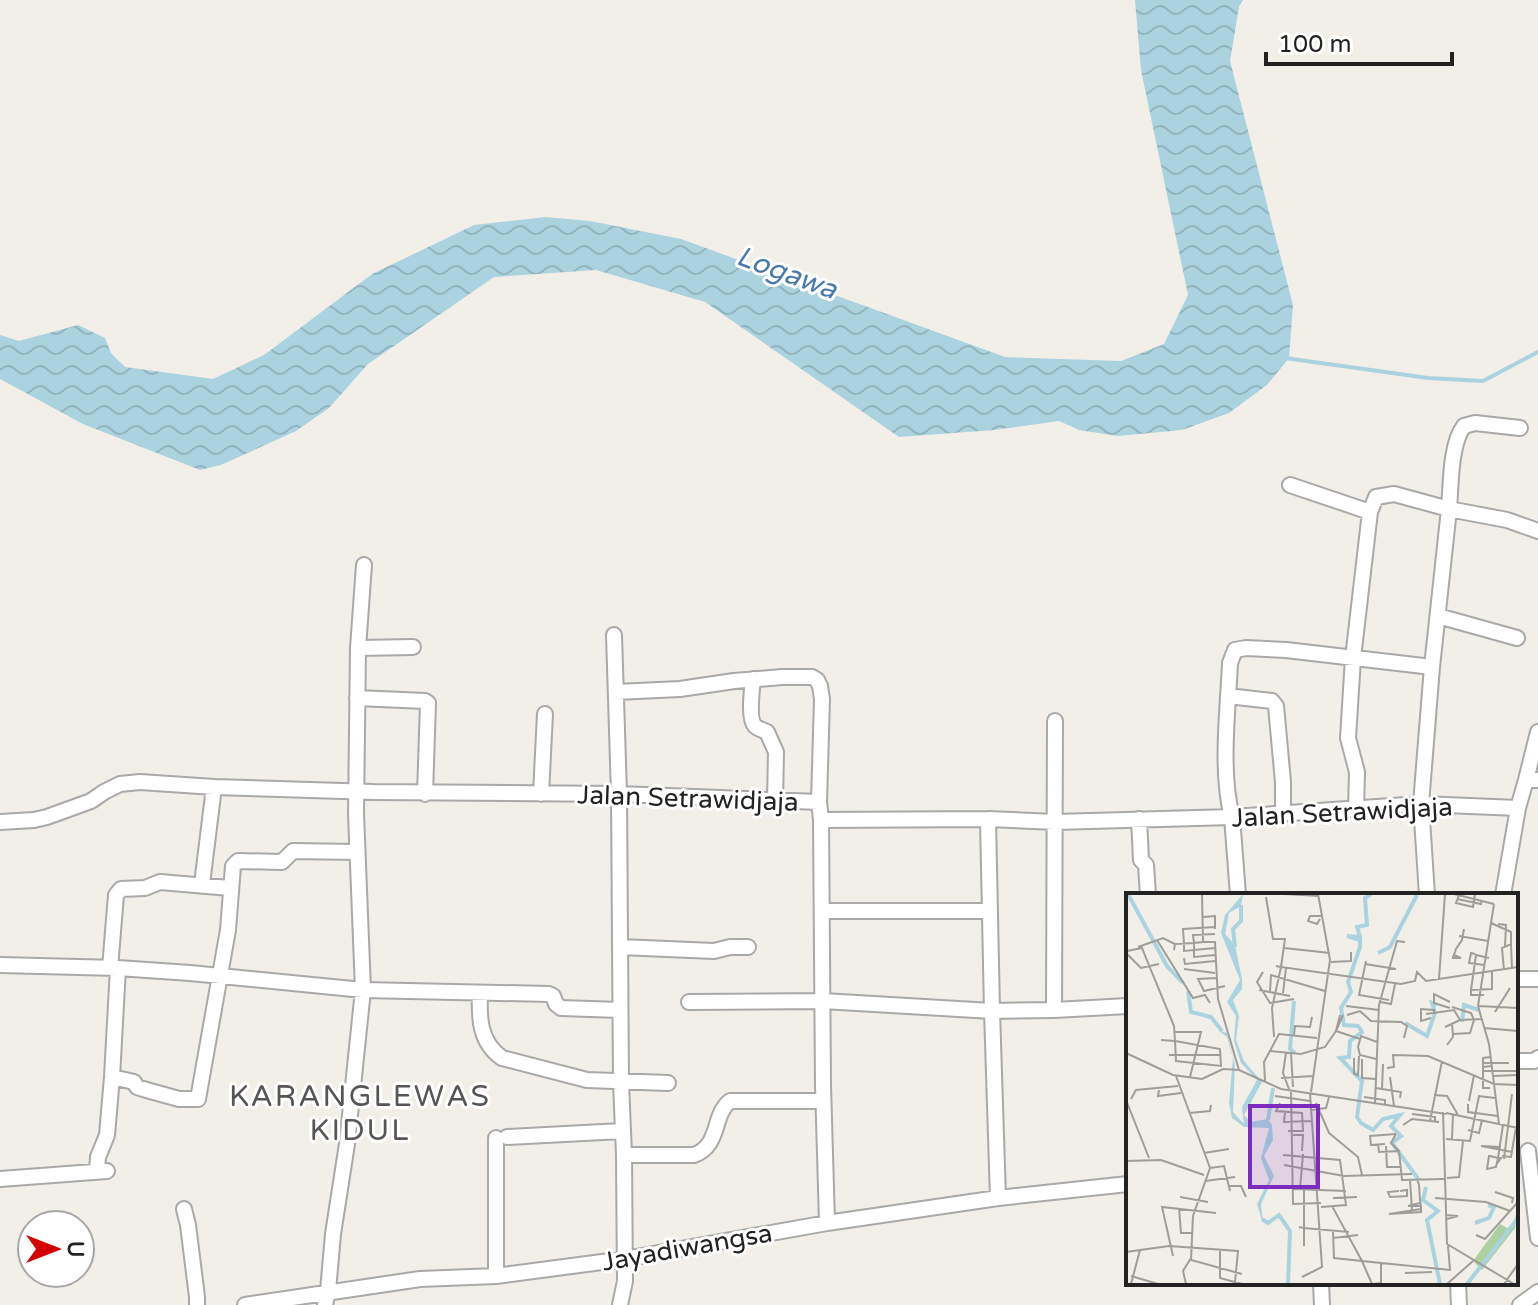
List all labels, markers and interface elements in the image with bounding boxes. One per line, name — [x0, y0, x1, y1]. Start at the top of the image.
scale bar — [1266, 16, 1452, 66]
text: 100 m — [1278, 30, 1352, 59]
water label: Logawa — [732, 239, 843, 307]
street label: Jalan Setrawidjaja — [577, 779, 799, 818]
street label: Jalan Setrawidjaja — [1231, 791, 1453, 834]
inset map — [1126, 893, 1518, 1285]
district label: KARANGLEWAS KIDUL — [229, 1078, 491, 1149]
north arrow — [16, 1209, 96, 1289]
street label: Jayadiwangsa — [600, 1217, 775, 1278]
text: U — [62, 1241, 88, 1257]

